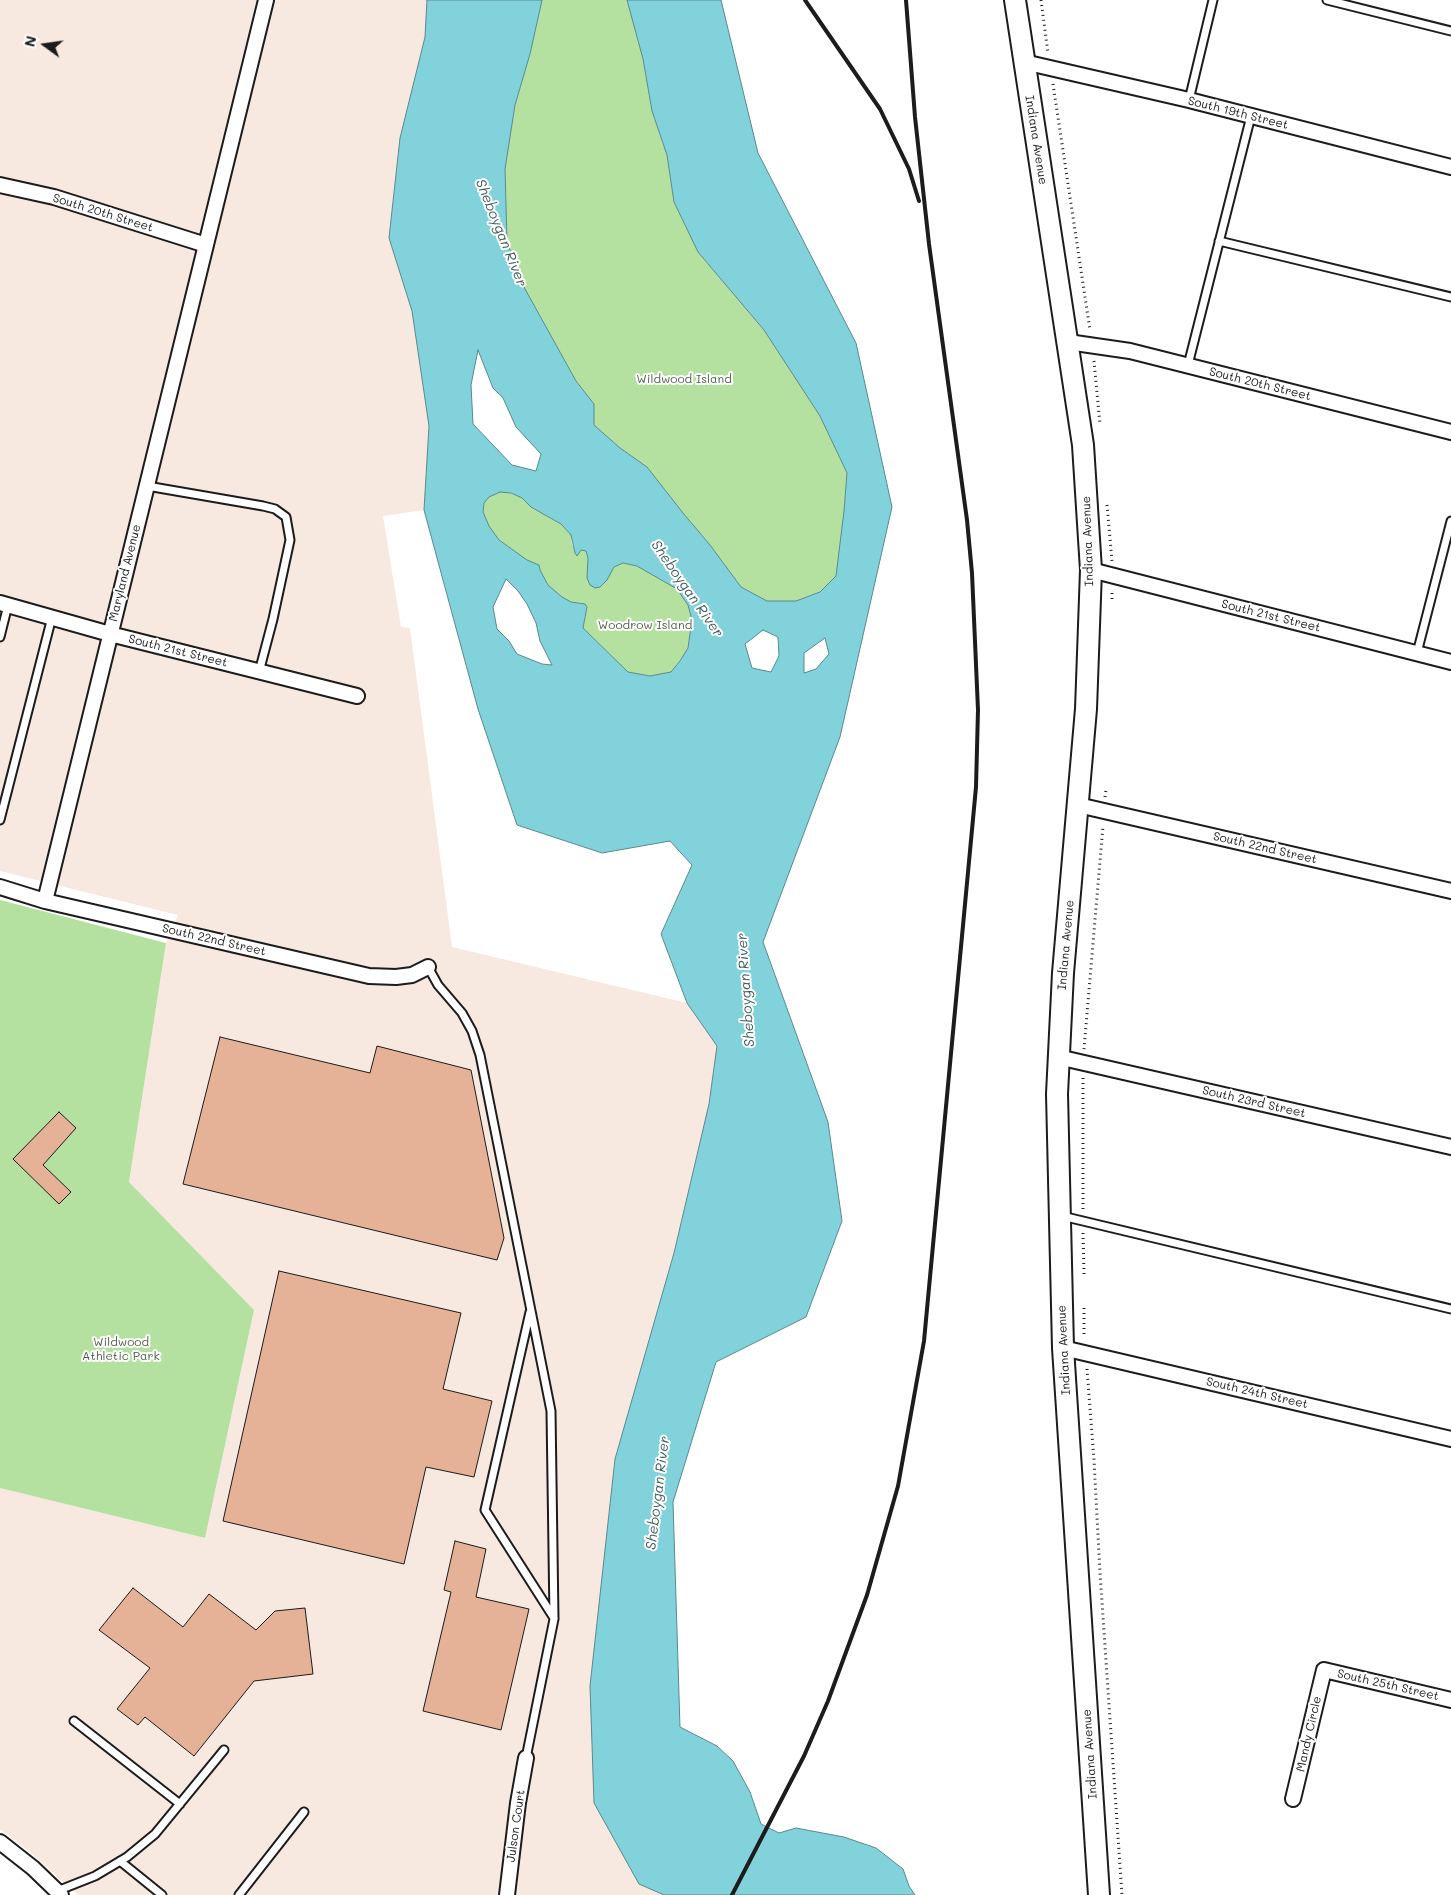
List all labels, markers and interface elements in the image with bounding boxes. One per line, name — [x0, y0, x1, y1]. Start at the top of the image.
north arrow — [20, 20, 70, 70]
text: N — [19, 34, 40, 49]
street label: Indiana Avenue — [1022, 94, 1050, 186]
street label: South 19th Street — [1186, 94, 1290, 132]
water label: Sheboygan River — [472, 177, 530, 289]
street label: South 20th Street — [51, 191, 155, 235]
street label: South 20th Street — [1208, 364, 1312, 404]
park label: Wildwood Island — [636, 372, 732, 386]
street label: Indiana Avenue — [1079, 496, 1097, 586]
street label: Maryland Avenue — [106, 523, 144, 623]
water label: Sheboygan River — [647, 537, 727, 641]
street label: South 21st Street — [1220, 597, 1322, 635]
park label: Woodrow Island — [598, 618, 692, 632]
street label: South 21st Street — [127, 632, 229, 670]
street label: South 22nd Street — [1212, 829, 1318, 867]
street label: Indiana Avenue — [1055, 899, 1077, 991]
street label: South 22nd Street — [161, 921, 267, 959]
water label: Sheboygan River — [734, 932, 758, 1048]
street label: South 23rd Street — [1201, 1083, 1307, 1121]
street label: Indiana Avenue — [1054, 1305, 1074, 1395]
park label: Wildwood Athletic Park — [82, 1335, 160, 1363]
street label: South 24th Street — [1205, 1374, 1309, 1412]
water label: Sheboygan River — [643, 1435, 673, 1551]
street label: South 25th Street — [1336, 1666, 1440, 1704]
street label: Mandy Circle — [1293, 1695, 1325, 1773]
street label: Indiana Avenue — [1080, 1709, 1100, 1799]
street label: Julson Court — [504, 1789, 528, 1863]

